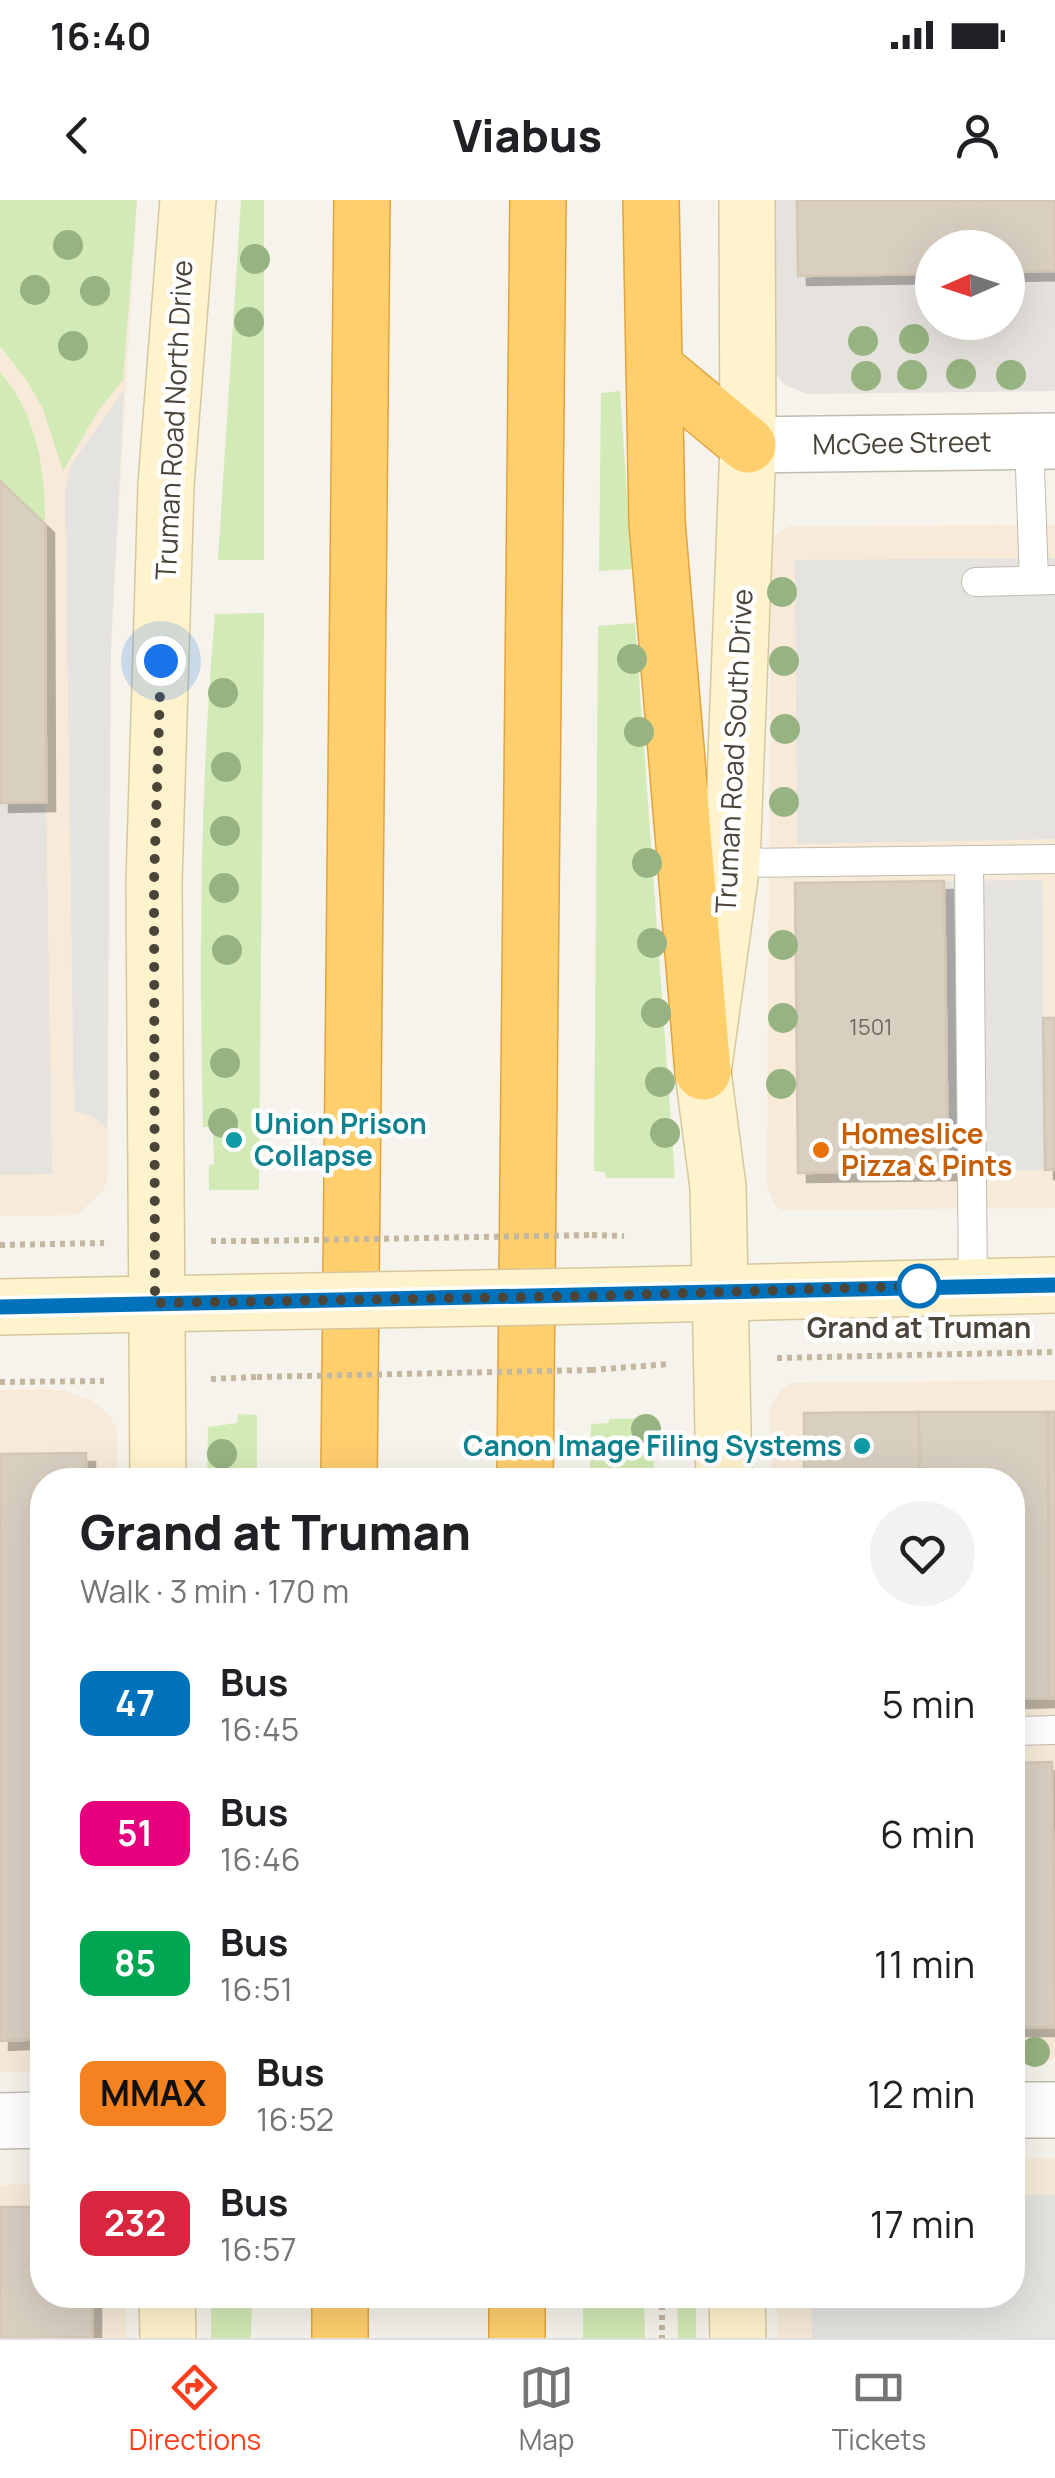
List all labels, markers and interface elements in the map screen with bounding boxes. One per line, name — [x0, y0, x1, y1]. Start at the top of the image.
text: 16:40 — [50, 9, 151, 61]
text: Viabus — [453, 104, 602, 166]
icon: back — [50, 108, 105, 163]
icon: person — [950, 108, 1005, 163]
north arrow — [915, 230, 1025, 340]
map controls — [915, 230, 1025, 340]
street label: Truman Road North Drive — [146, 259, 200, 581]
street label: McGee Street — [812, 421, 992, 463]
street label: Truman Road South Drive — [706, 588, 760, 914]
your location — [136, 636, 186, 686]
house number: 1501 — [849, 1012, 893, 1042]
place label: Union Prison Collapse — [254, 1104, 427, 1174]
place label: Homeslice Pizza & Pints — [841, 1114, 1012, 1184]
marker: Union Prison Collapse — [223, 1129, 245, 1151]
marker: Homeslice Pizza & Pints — [810, 1139, 832, 1161]
marker: Grand at Truman — [898, 1265, 940, 1307]
place label: Grand at Truman — [807, 1308, 1031, 1346]
place label: Canon Image Filing Systems — [463, 1426, 842, 1464]
marker: Canon Image Filing Systems — [851, 1435, 873, 1457]
text: Grand at Truman — [80, 1499, 471, 1564]
button: heart — [870, 1501, 975, 1606]
text: Walk · 3 min · 170 m — [80, 1569, 349, 1613]
text: Bus — [220, 1655, 288, 1707]
text: 5 min — [882, 1677, 975, 1729]
text: 47 — [115, 1679, 155, 1727]
text: 16:45 — [220, 1707, 299, 1751]
text: Bus — [220, 1785, 288, 1837]
text: 6 min — [880, 1807, 975, 1859]
text: 51 — [117, 1809, 153, 1857]
text: 16:46 — [220, 1837, 301, 1881]
text: Bus — [220, 1915, 288, 1967]
text: 11 min — [874, 1937, 975, 1989]
text: 85 — [114, 1939, 156, 1987]
text: 16:51 — [220, 1967, 293, 2011]
text: Bus — [256, 2045, 325, 2097]
text: 12 min — [867, 2067, 975, 2119]
text: MMAX — [100, 2069, 206, 2117]
text: 16:52 — [256, 2097, 334, 2141]
text: Bus — [220, 2175, 288, 2227]
text: 17 min — [870, 2197, 975, 2249]
text: 232 — [104, 2199, 166, 2247]
text: 16:57 — [220, 2227, 296, 2271]
tab: Directions — [129, 2360, 261, 2458]
tab: Map — [519, 2360, 574, 2458]
tab: Tickets — [832, 2360, 926, 2458]

